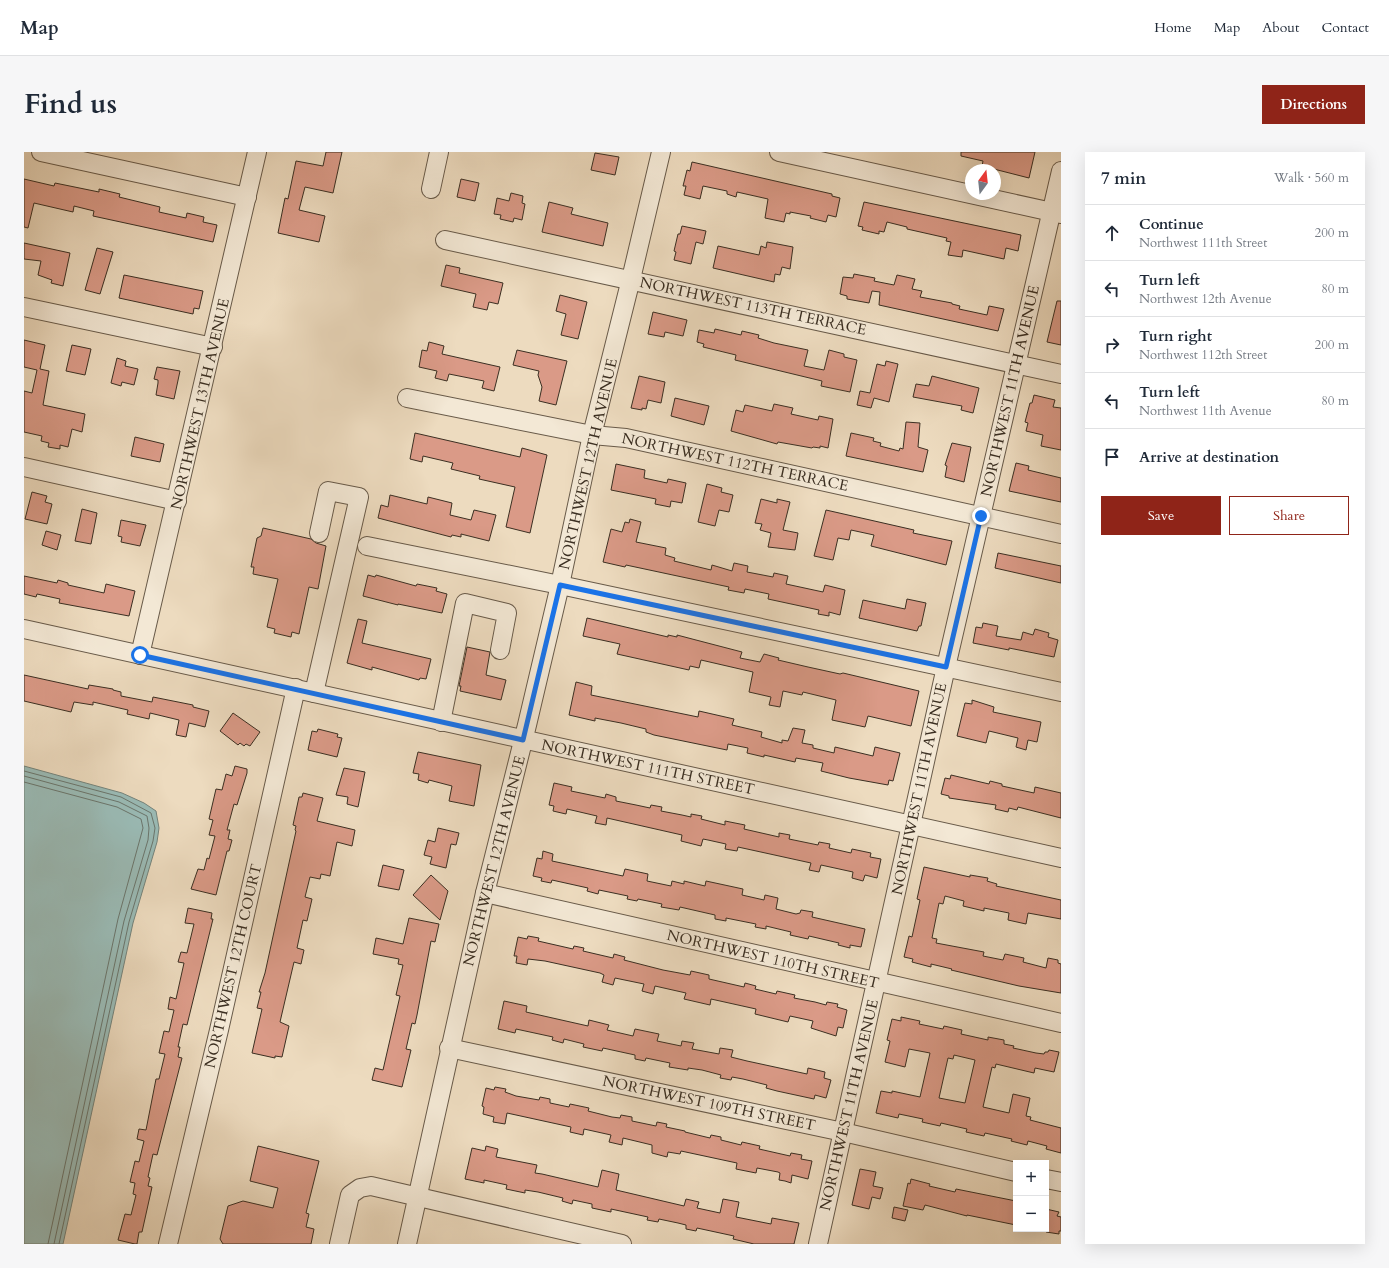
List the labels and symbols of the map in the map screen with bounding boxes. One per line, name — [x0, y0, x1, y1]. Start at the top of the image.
north arrow — [965, 164, 1001, 200]
street label: NORTHWEST 113TH TERRACE — [638, 272, 868, 340]
street label: NORTHWEST 11TH AVENUE — [976, 283, 1044, 499]
street label: NORTHWEST 13TH AVENUE — [166, 296, 234, 512]
street label: NORTHWEST 12TH AVENUE — [554, 356, 622, 572]
street label: NORTHWEST 112TH TERRACE — [620, 428, 850, 496]
route end — [972, 507, 990, 525]
route start — [131, 646, 149, 664]
street label: NORTHWEST 11TH AVENUE — [887, 681, 951, 897]
street label: NORTHWEST 111TH STREET — [540, 735, 756, 799]
street label: NORTHWEST 12TH AVENUE — [458, 754, 530, 968]
street label: NORTHWEST 12TH COURT — [200, 862, 266, 1070]
street label: NORTHWEST 110TH STREET — [665, 925, 881, 993]
street label: NORTHWEST 11TH AVENUE — [815, 997, 883, 1213]
street label: NORTHWEST 109TH STREET — [601, 1071, 817, 1135]

